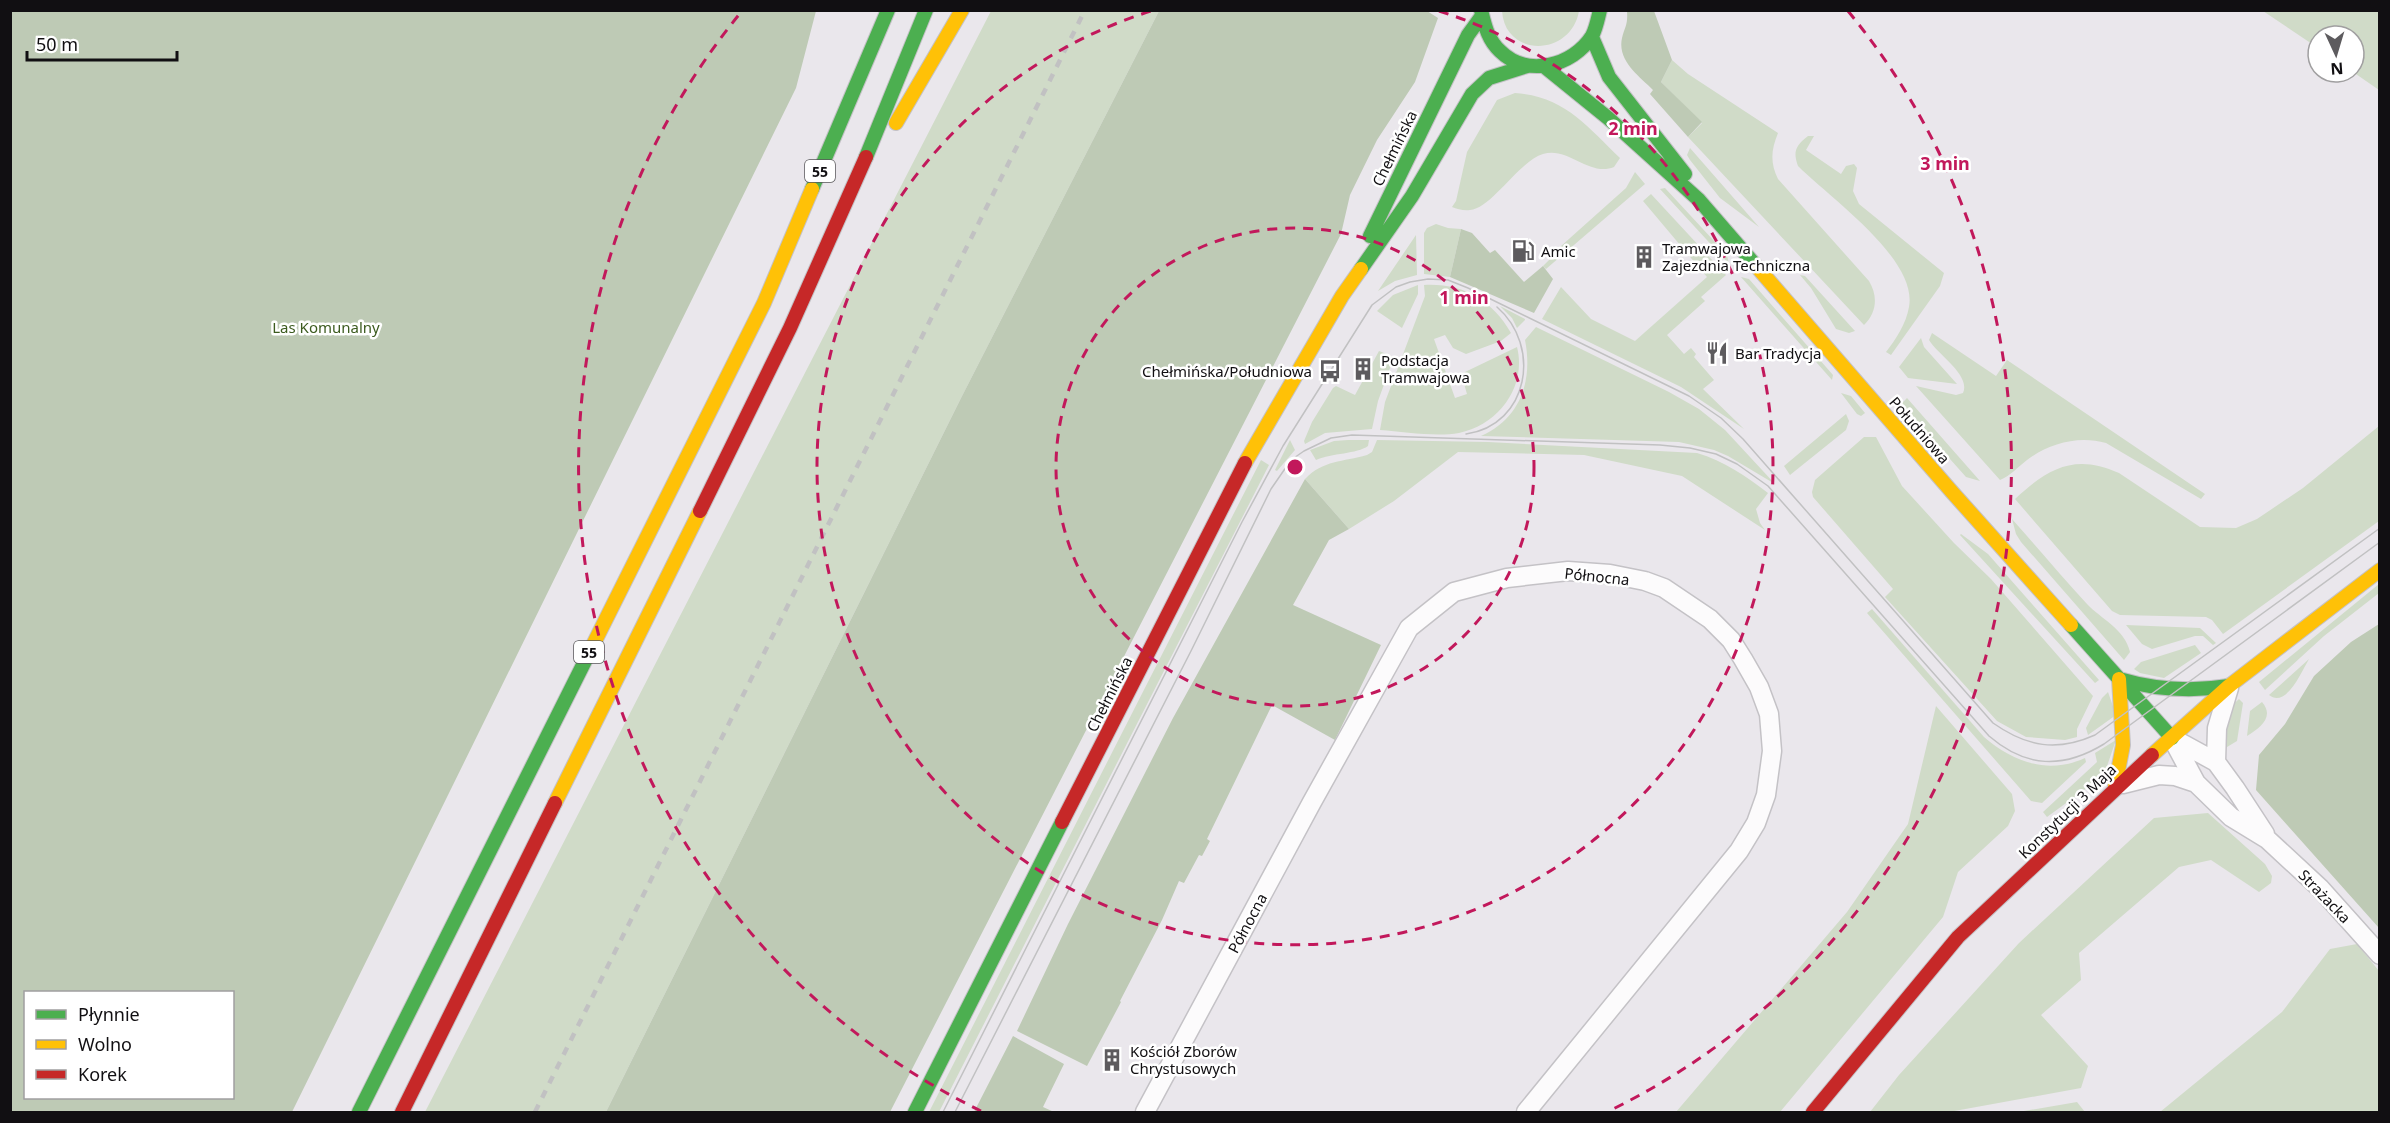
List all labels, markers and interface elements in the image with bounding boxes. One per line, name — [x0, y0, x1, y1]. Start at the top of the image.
scale bar — [27, 24, 177, 62]
north arrow — [2306, 24, 2366, 84]
text: 50 m — [36, 32, 78, 56]
text: N — [2330, 58, 2344, 80]
street label: Chełmińska — [1367, 107, 1421, 189]
text: 2 min — [1608, 116, 1658, 140]
text: 3 min — [1920, 151, 1970, 175]
road number: 55 — [805, 160, 835, 182]
fuel station icon: Amic — [1510, 238, 1536, 264]
place label: Tramwajowa Zajezdnia Techniczna — [1662, 238, 1810, 275]
place label: Amic — [1541, 241, 1576, 261]
building icon: Tramwajowa Zajezdnia Techniczna — [1631, 244, 1657, 270]
text: 1 min — [1439, 285, 1489, 309]
park label: Las Komunalny — [272, 317, 380, 337]
restaurant icon: Bar Tradycja — [1704, 340, 1730, 366]
place label: Bar Tradycja — [1735, 343, 1822, 363]
place label: Podstacja Tramwajowa — [1381, 350, 1470, 387]
building icon: Podstacja Tramwajowa — [1350, 356, 1376, 382]
bus stop icon: Chełmińska/Południowa — [1317, 358, 1343, 384]
place label: Chełmińska/Południowa — [1142, 361, 1312, 381]
street label: Południowa — [1885, 392, 1955, 468]
centre of rings — [1285, 457, 1305, 477]
street label: Północna — [1564, 563, 1630, 589]
road number: 55 — [574, 641, 604, 663]
street label: Chełmińska — [1082, 653, 1136, 735]
street label: Konstytucji 3 Maja — [2014, 759, 2120, 863]
street label: Strażacka — [2295, 865, 2355, 927]
street label: Północna — [1223, 889, 1271, 957]
legend — [24, 991, 234, 1099]
text: Płynnie — [78, 1002, 140, 1026]
text: Wolno — [78, 1032, 132, 1056]
place label: Kościół Zborów Chrystusowych — [1130, 1041, 1237, 1078]
building icon: Kościół Zborów Chrystusowych — [1099, 1047, 1125, 1073]
text: Korek — [78, 1062, 127, 1086]

